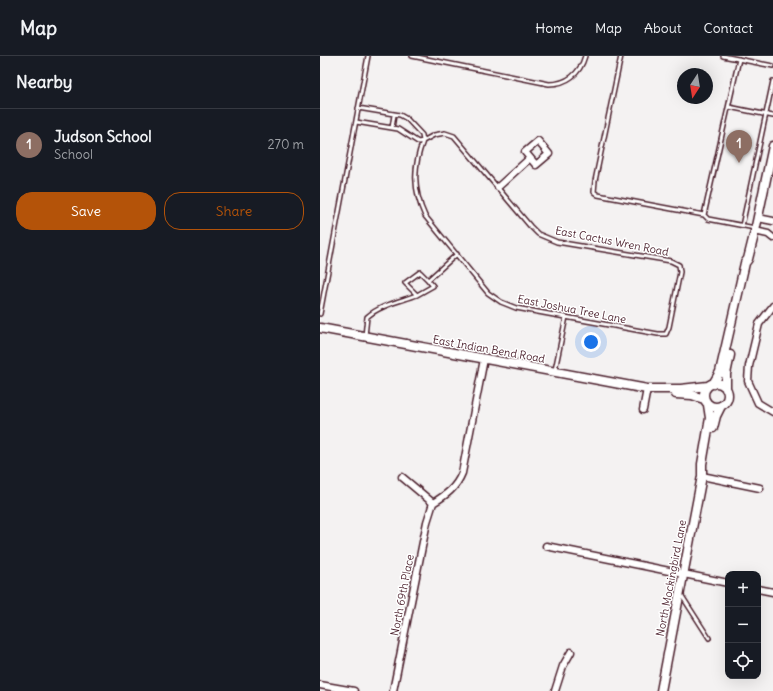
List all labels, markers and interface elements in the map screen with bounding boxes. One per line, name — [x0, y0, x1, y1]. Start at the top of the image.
text: Map — [20, 16, 57, 40]
text: Home — [535, 19, 573, 37]
text: Map — [595, 19, 622, 37]
text: About — [644, 19, 682, 37]
text: Contact — [704, 19, 753, 37]
north arrow — [677, 68, 713, 104]
text: Nearby — [16, 71, 72, 93]
text: Judson School — [54, 127, 152, 146]
pin: 1 — [726, 130, 752, 163]
text: 1 — [26, 136, 32, 153]
text: 270 m — [267, 136, 304, 153]
text: School — [54, 146, 93, 163]
button: Save — [16, 192, 156, 230]
button: Share — [164, 192, 304, 230]
street label: East Cactus Wren Road — [554, 223, 670, 259]
street label: East Joshua Tree Lane — [516, 292, 628, 326]
street label: East Indian Bend Road — [432, 332, 547, 366]
your location — [581, 332, 601, 352]
street label: North Mockingbird Lane — [653, 518, 689, 638]
street label: North 69th Place — [387, 553, 417, 637]
map controls — [725, 571, 761, 679]
button: + — [725, 571, 761, 607]
button: − — [725, 607, 761, 643]
button: locate — [725, 643, 761, 679]

